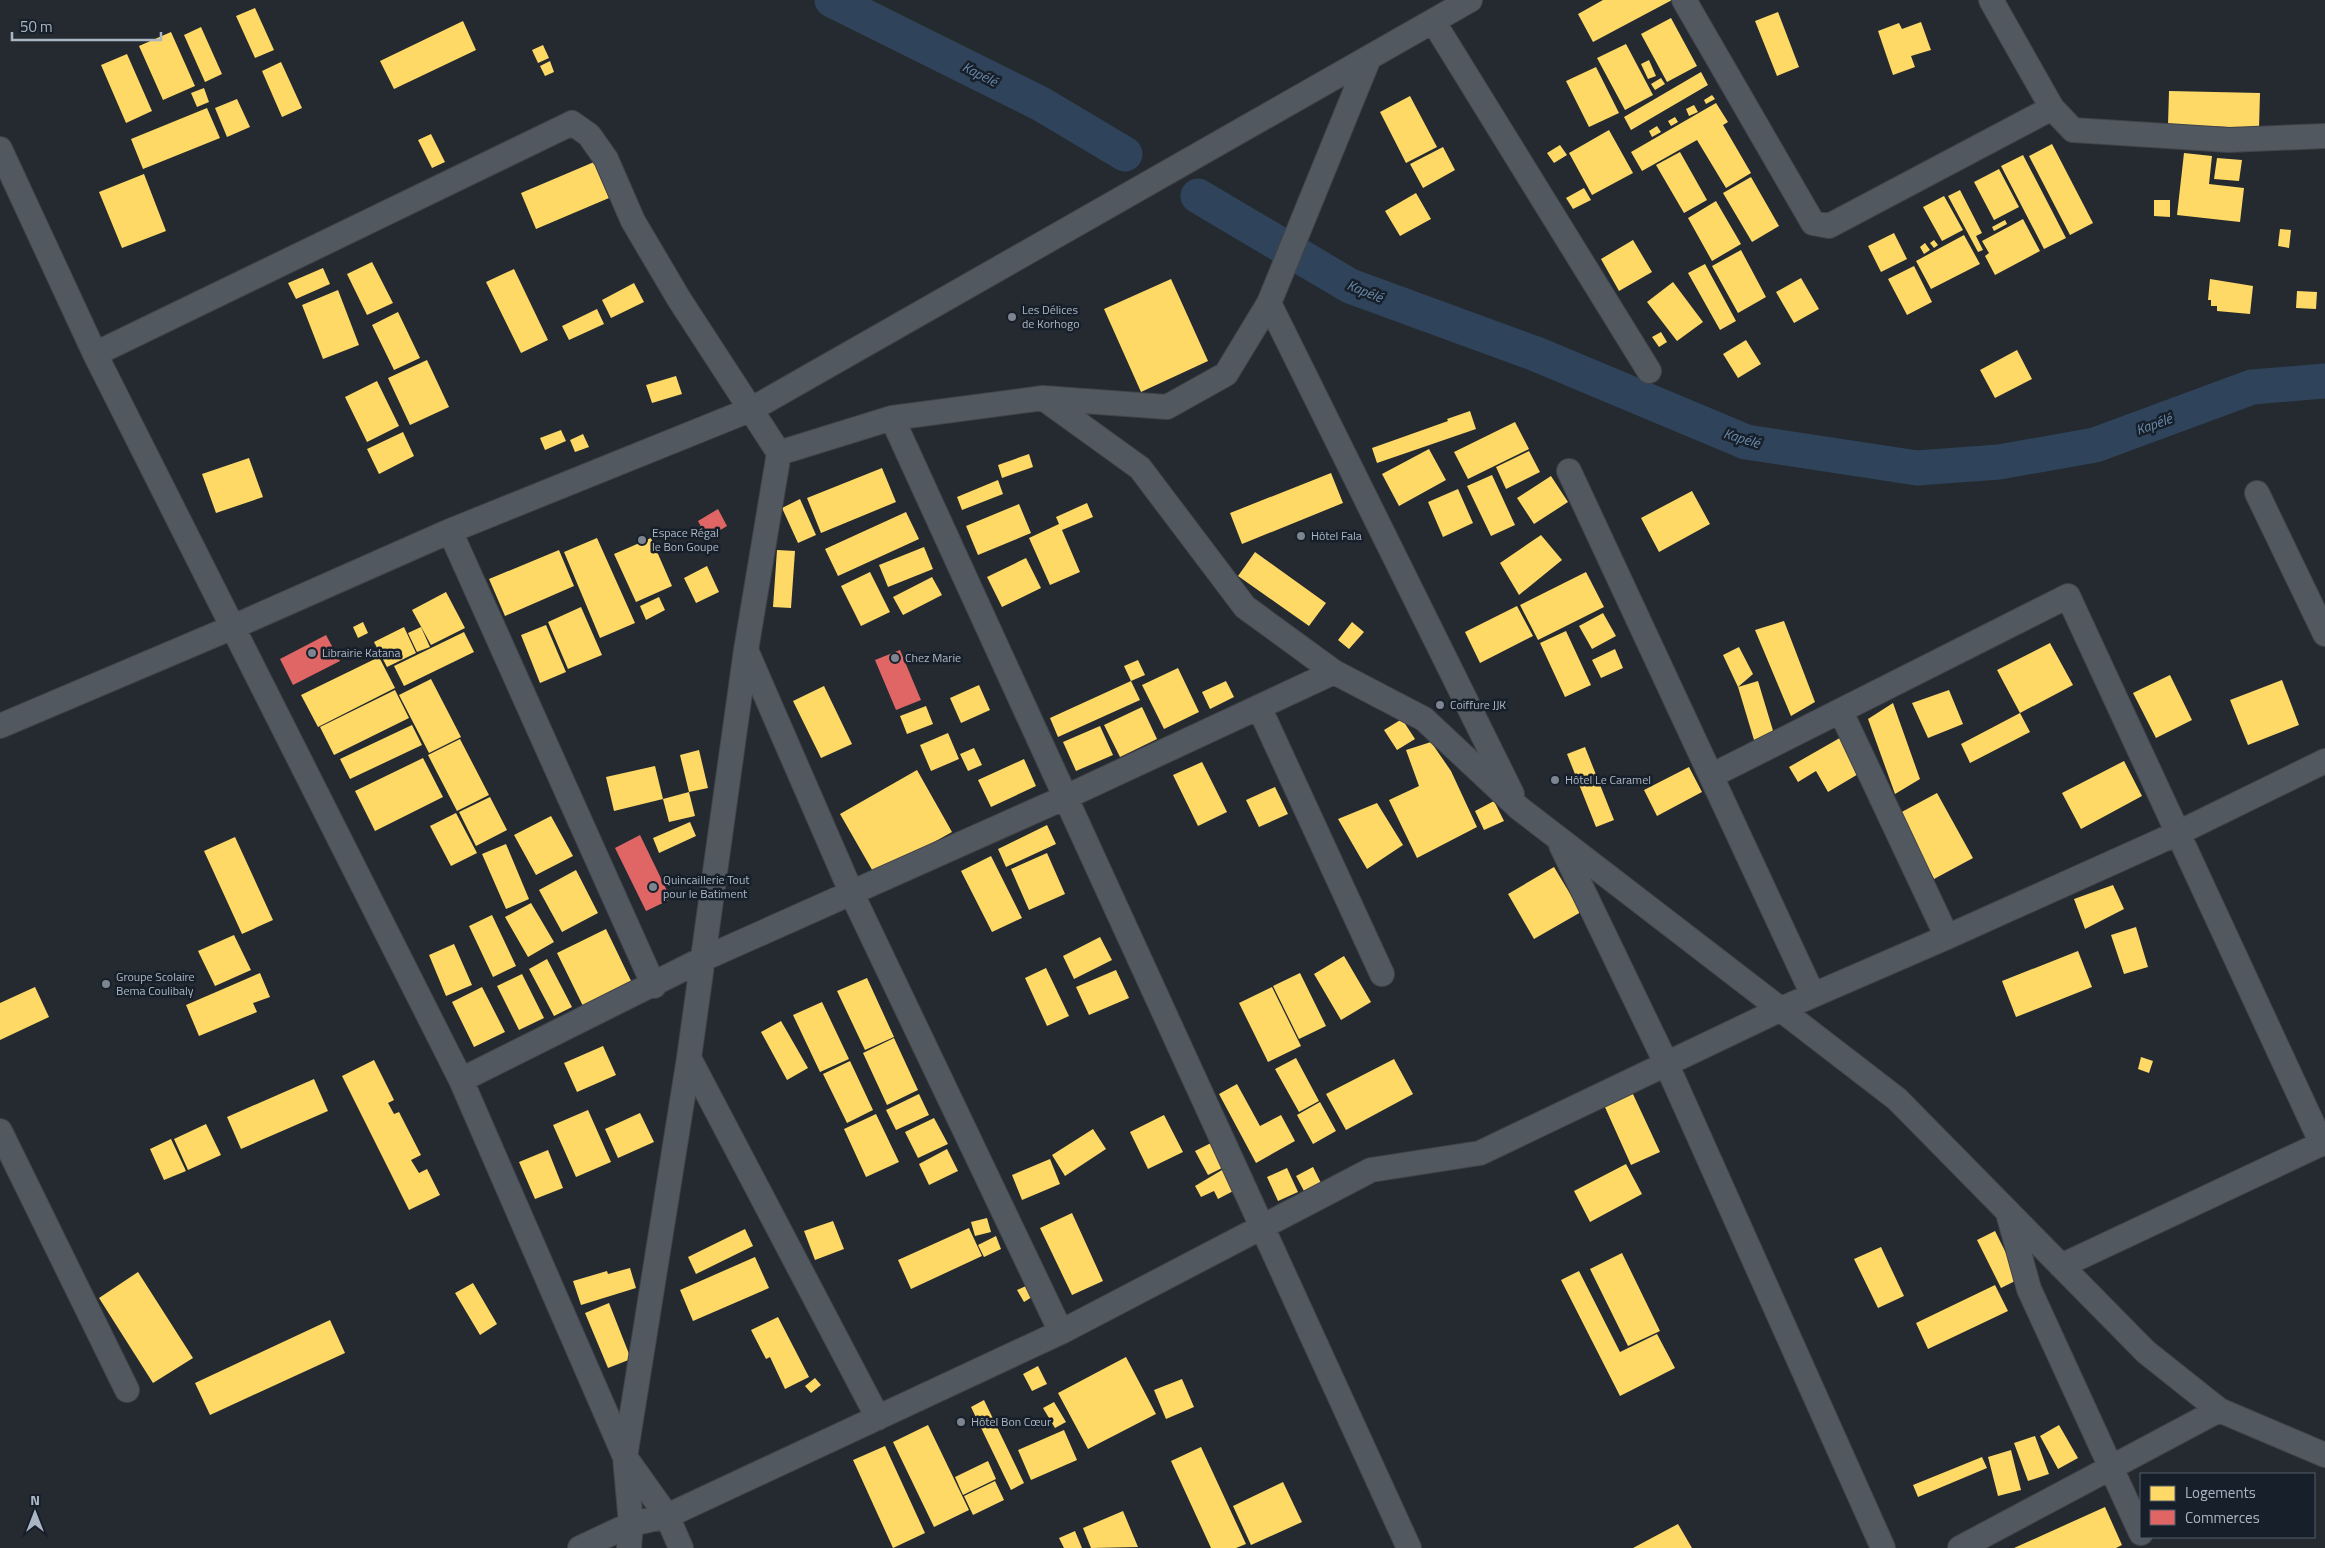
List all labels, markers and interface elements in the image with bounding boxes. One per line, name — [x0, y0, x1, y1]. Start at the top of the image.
scale bar — [12, 10, 161, 42]
text: 50 m — [20, 15, 53, 38]
water label: Kapélé — [959, 56, 1003, 92]
water label: Kapélé — [1344, 274, 1388, 308]
place label: Les Délices de Korhogo — [1022, 300, 1079, 333]
marker: Les Délices de Korhogo — [1006, 311, 1018, 323]
water label: Kapélé — [2133, 407, 2176, 440]
water label: Kapélé — [1721, 422, 1764, 453]
place label: Espace Régal le Bon Goupe — [652, 523, 719, 556]
place label: Hôtel Fala — [1311, 526, 1362, 545]
marker: Hôtel Fala — [1295, 530, 1307, 542]
marker: Espace Régal le Bon Goupe — [636, 534, 648, 546]
place label: Librairie Katana — [322, 643, 400, 662]
marker: Librairie Katana — [306, 647, 318, 659]
place label: Chez Marie — [905, 648, 961, 667]
marker: Chez Marie — [889, 652, 901, 664]
place label: Coiffure JJK — [1450, 695, 1506, 714]
marker: Coiffure JJK — [1434, 699, 1446, 711]
place label: Hôtel Le Caramel — [1565, 770, 1651, 789]
marker: Hôtel Le Caramel — [1549, 774, 1561, 786]
place label: Quincaillerie Tout pour le Batiment — [663, 870, 750, 903]
marker: Quincaillerie Tout pour le Batiment — [647, 881, 659, 893]
place label: Groupe Scolaire Bema Coulibaly — [116, 967, 195, 1000]
marker: Groupe Scolaire Bema Coulibaly — [100, 978, 112, 990]
place label: Hôtel Bon Cœur — [971, 1412, 1051, 1431]
marker: Hôtel Bon Cœur — [955, 1416, 967, 1428]
legend — [2140, 1473, 2315, 1538]
text: Logements — [2185, 1481, 2256, 1504]
north arrow — [10, 1488, 60, 1538]
text: N — [30, 1489, 40, 1510]
text: Commerces — [2185, 1506, 2260, 1529]

